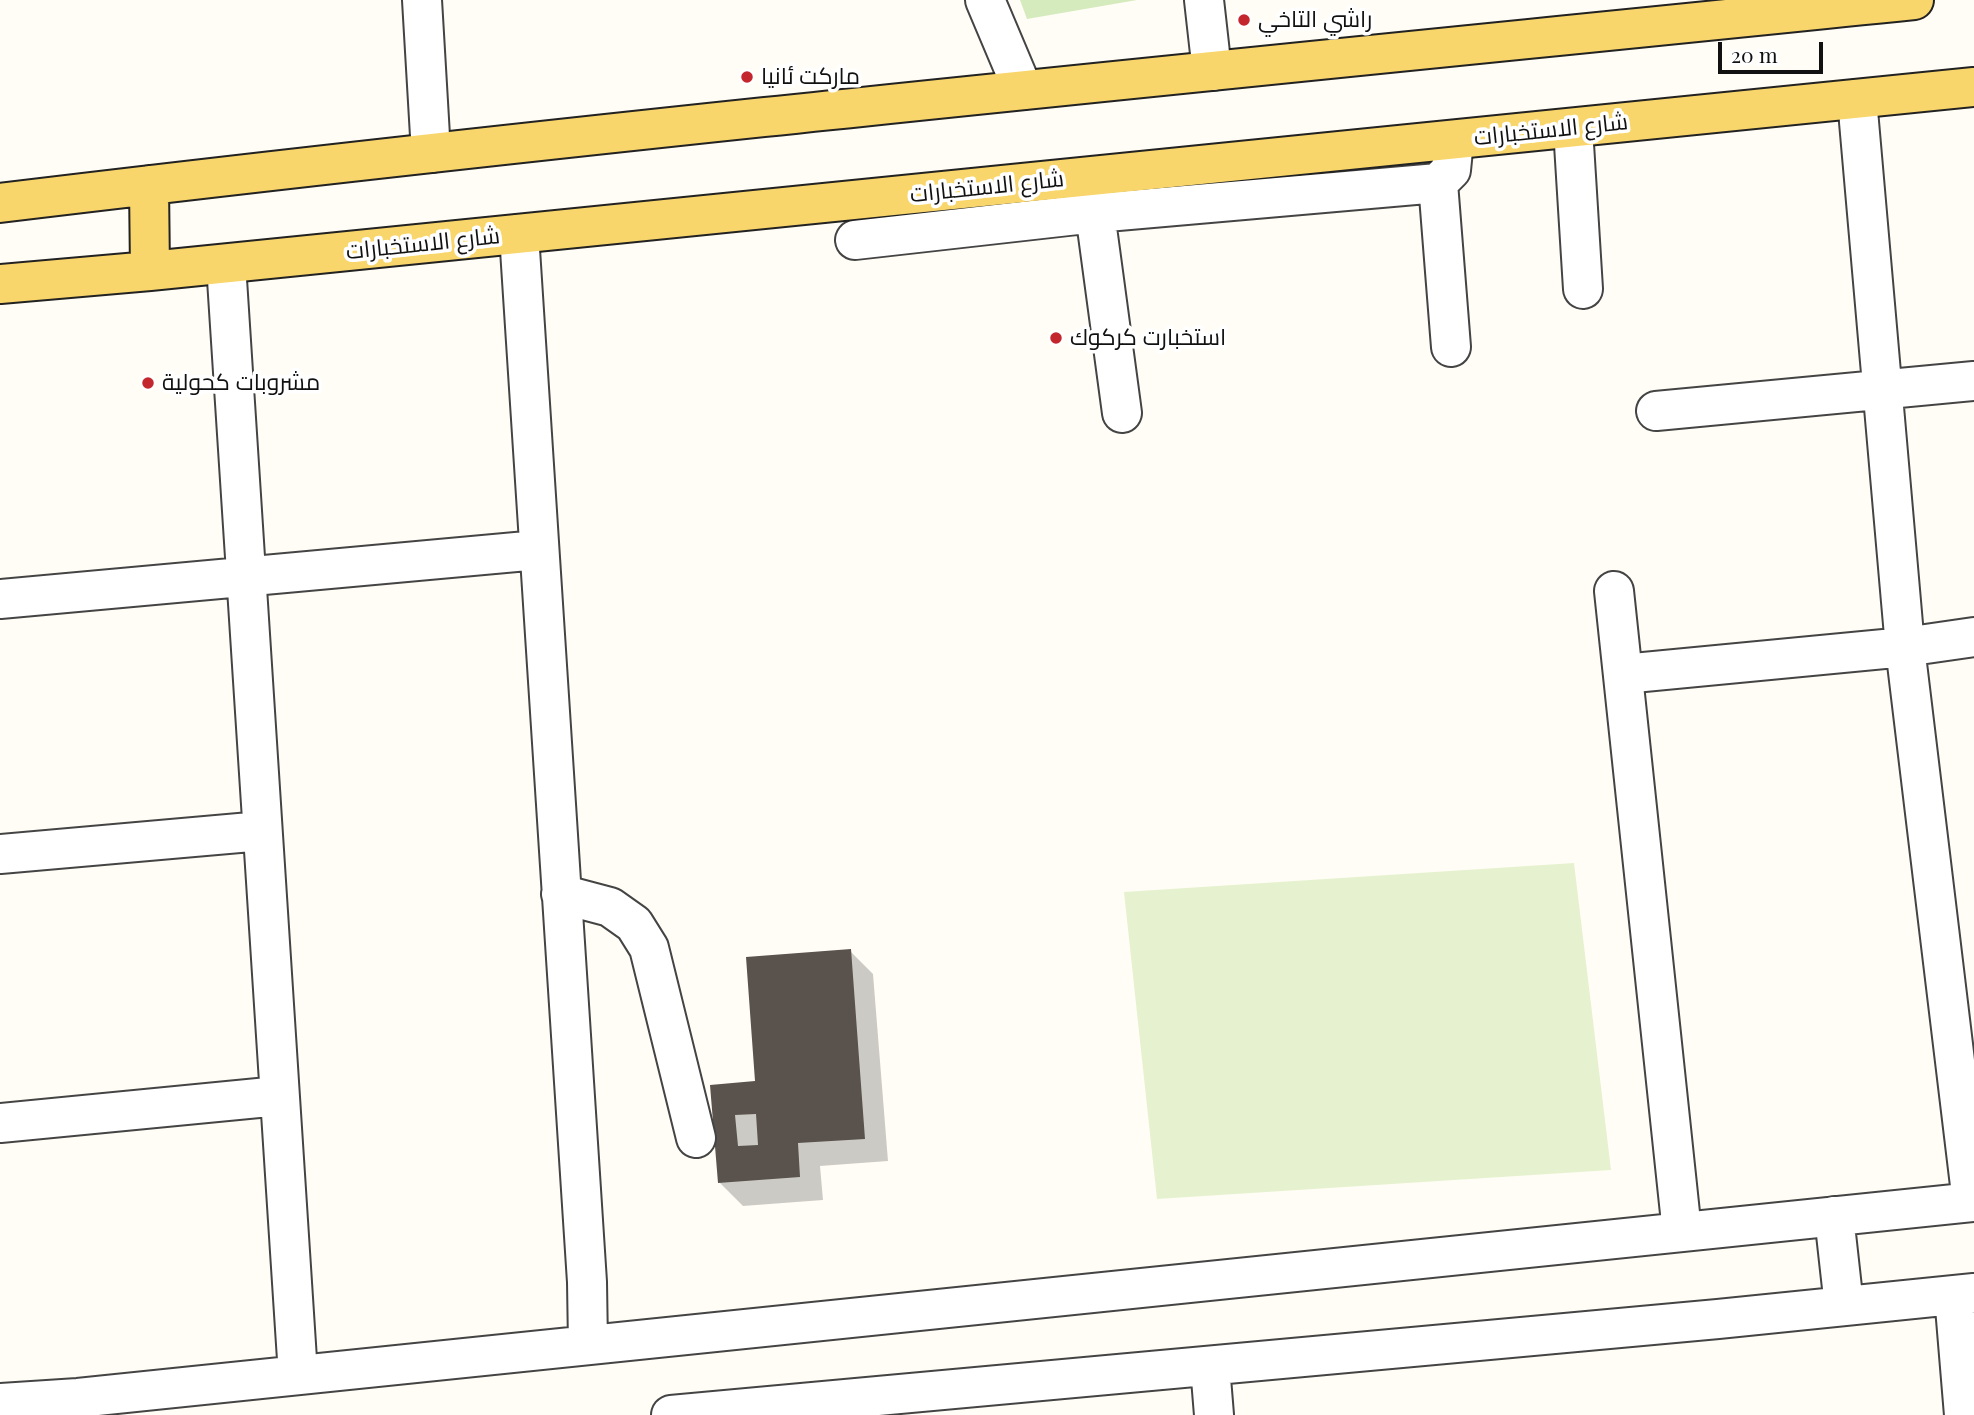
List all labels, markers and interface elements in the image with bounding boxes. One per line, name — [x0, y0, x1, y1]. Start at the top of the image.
place label: راشي التاخي — [1258, 6, 1372, 34]
marker: راشي التاخي — [1236, 12, 1252, 28]
scale bar — [1722, 28, 1827, 72]
text: 20 m — [1731, 40, 1778, 68]
place label: ماركت ئانيا — [761, 63, 860, 91]
marker: ماركت ئانيا — [739, 69, 755, 85]
street label: شارع الاستخبارات — [1473, 108, 1629, 152]
street label: شارع الاستخبارات — [909, 165, 1065, 209]
street label: شارع الاستخبارات — [345, 222, 501, 266]
place label: استخبارت كركوك — [1070, 324, 1226, 352]
marker: استخبارت كركوك — [1048, 330, 1064, 346]
place label: مشروبات كحولية — [162, 369, 320, 397]
marker: مشروبات كحولية — [140, 375, 156, 391]

